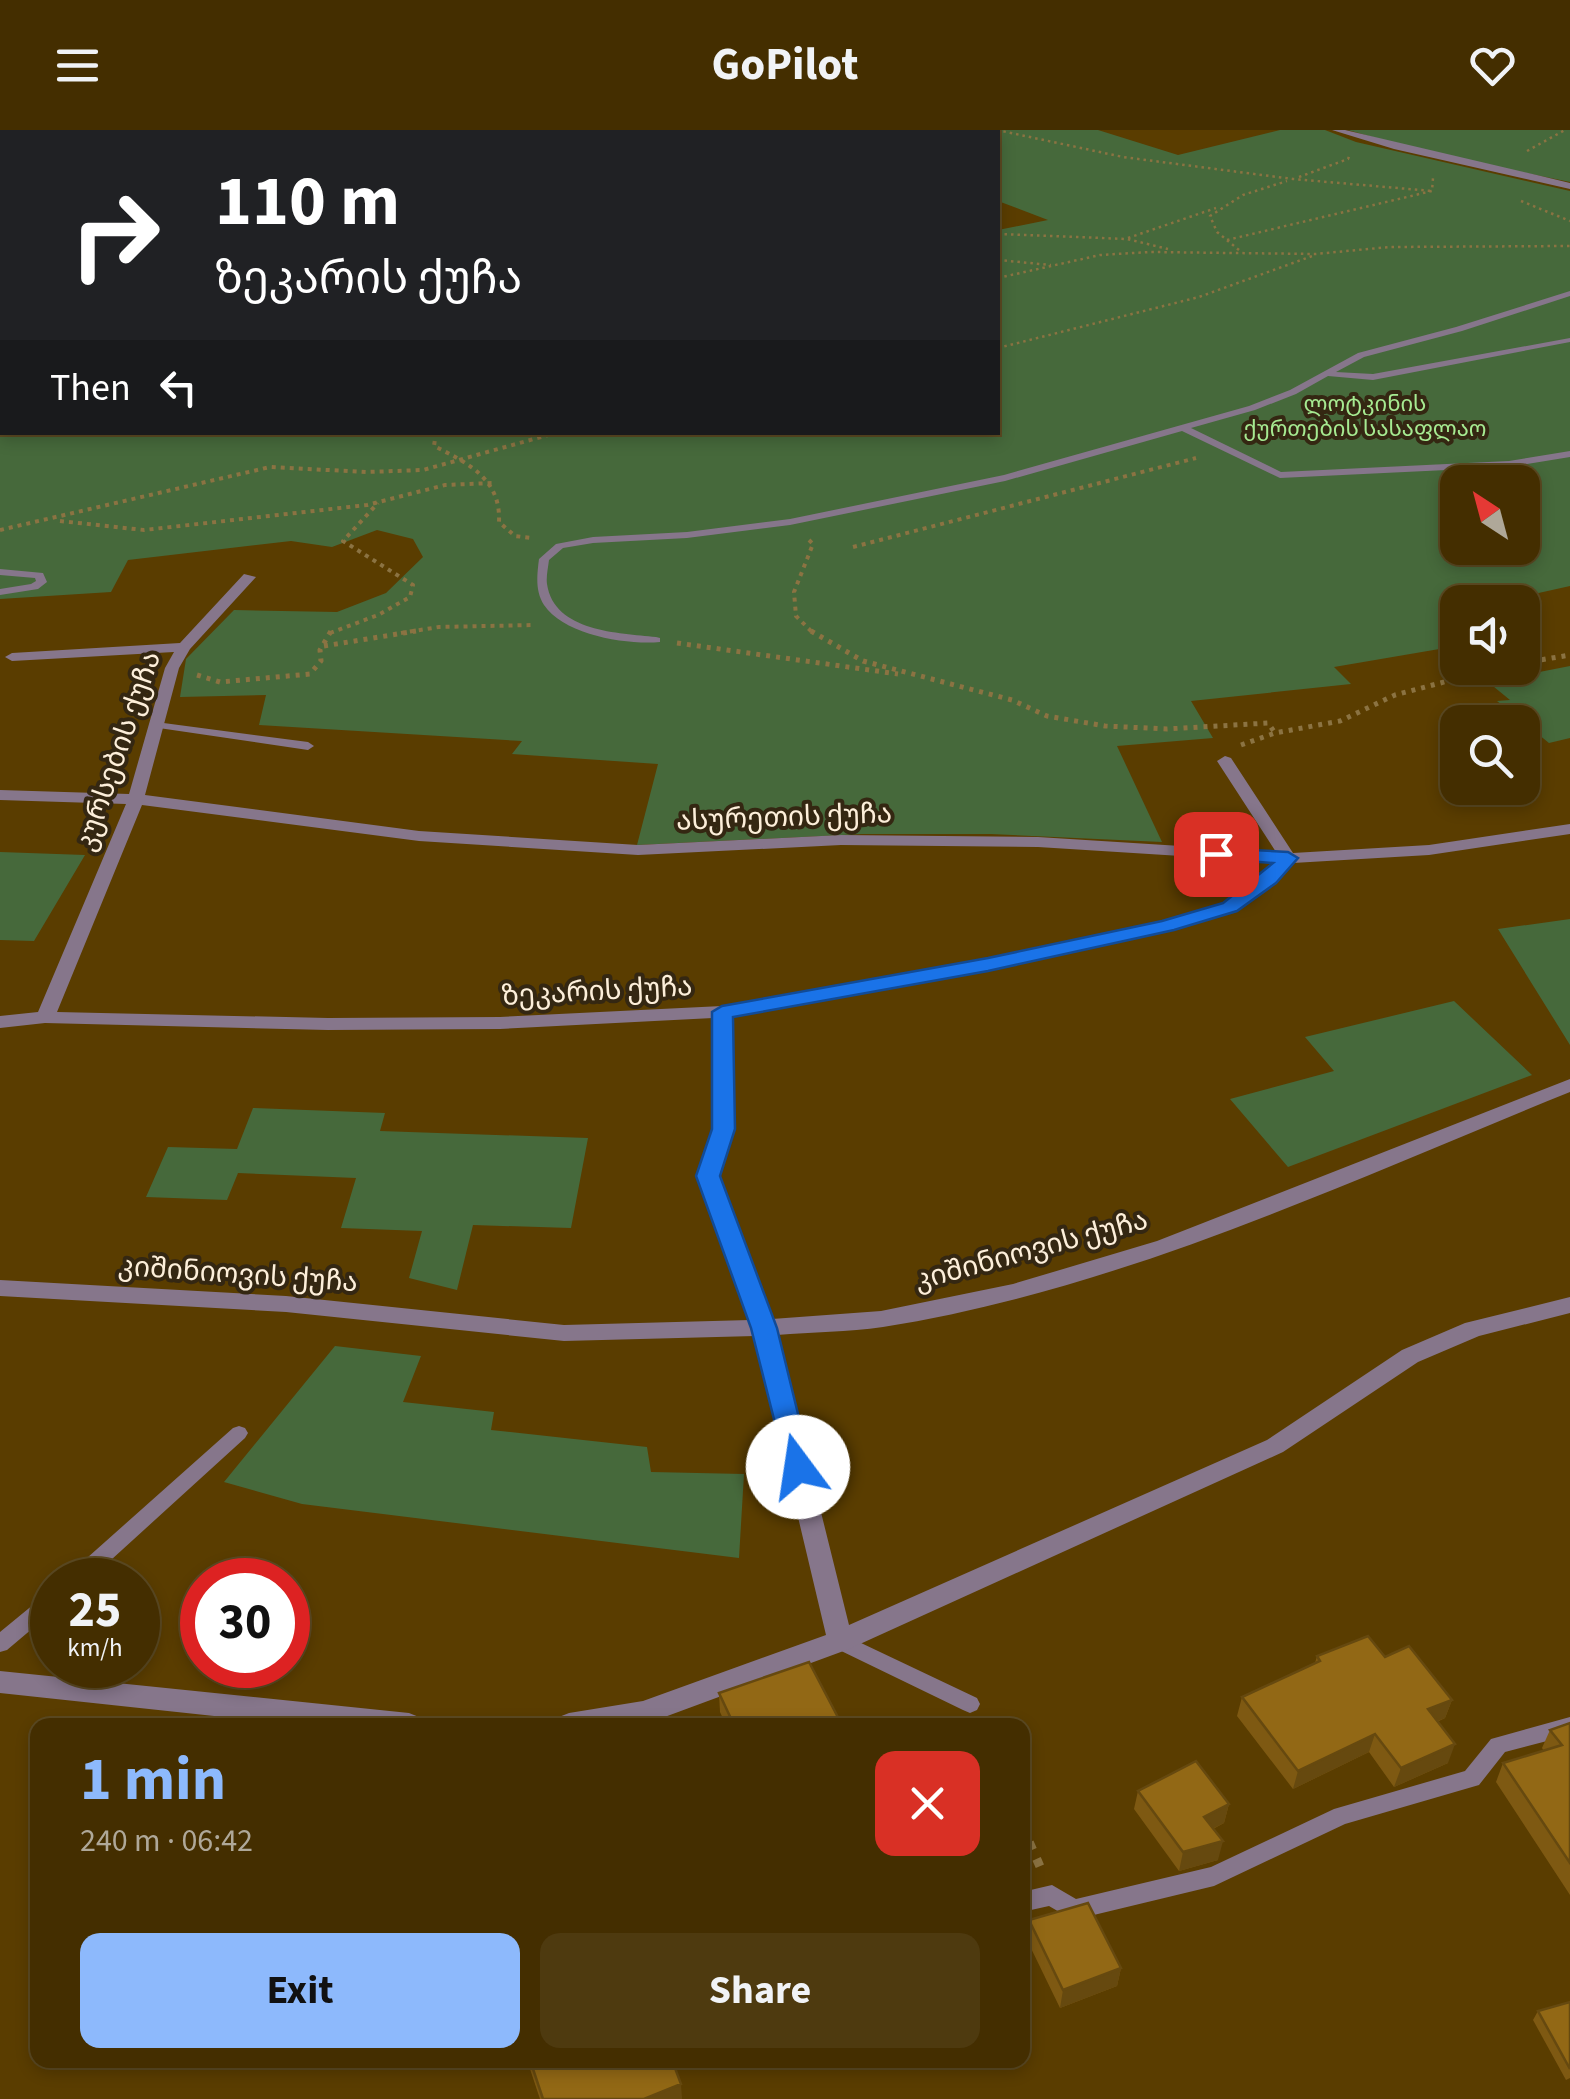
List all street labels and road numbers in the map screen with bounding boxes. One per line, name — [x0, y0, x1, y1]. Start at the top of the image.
street label: კურსების ქუჩა — [65, 646, 171, 856]
street label: ასურეთის ქუჩა — [675, 793, 893, 841]
street label: ზეკარის ქუჩა — [500, 966, 694, 1016]
street label: კიშინიოვის ქუჩა — [910, 1200, 1152, 1300]
street label: კიშინიოვის ქუჩა — [117, 1246, 359, 1302]

